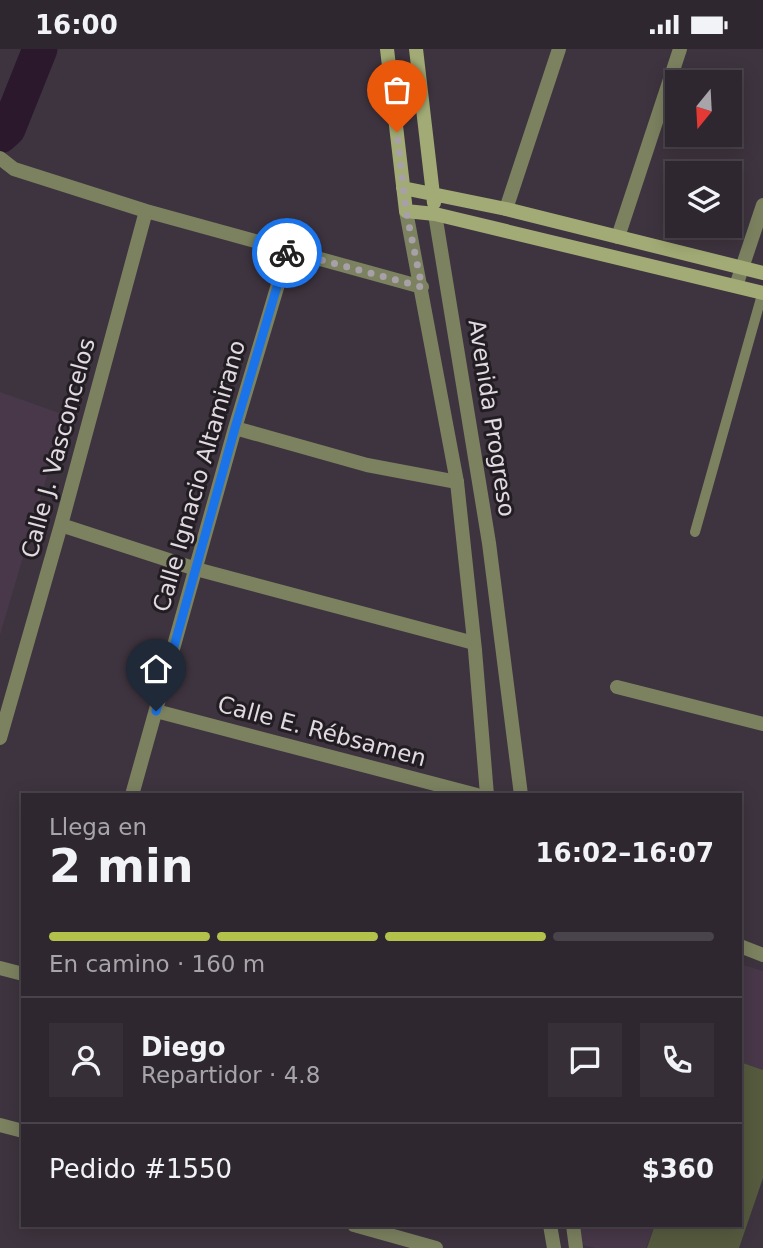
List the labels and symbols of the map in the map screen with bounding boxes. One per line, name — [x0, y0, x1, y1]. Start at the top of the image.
pin — [367, 60, 427, 132]
north arrow — [665, 70, 742, 147]
courier — [252, 218, 322, 288]
street label: Avenida Progreso — [464, 318, 520, 518]
street label: Calle J. Vasconcelos — [16, 335, 100, 561]
street label: Calle Ignacio Altamirano — [148, 337, 250, 615]
pin — [126, 639, 186, 711]
street label: Calle E. Rébsamen — [215, 691, 429, 771]

